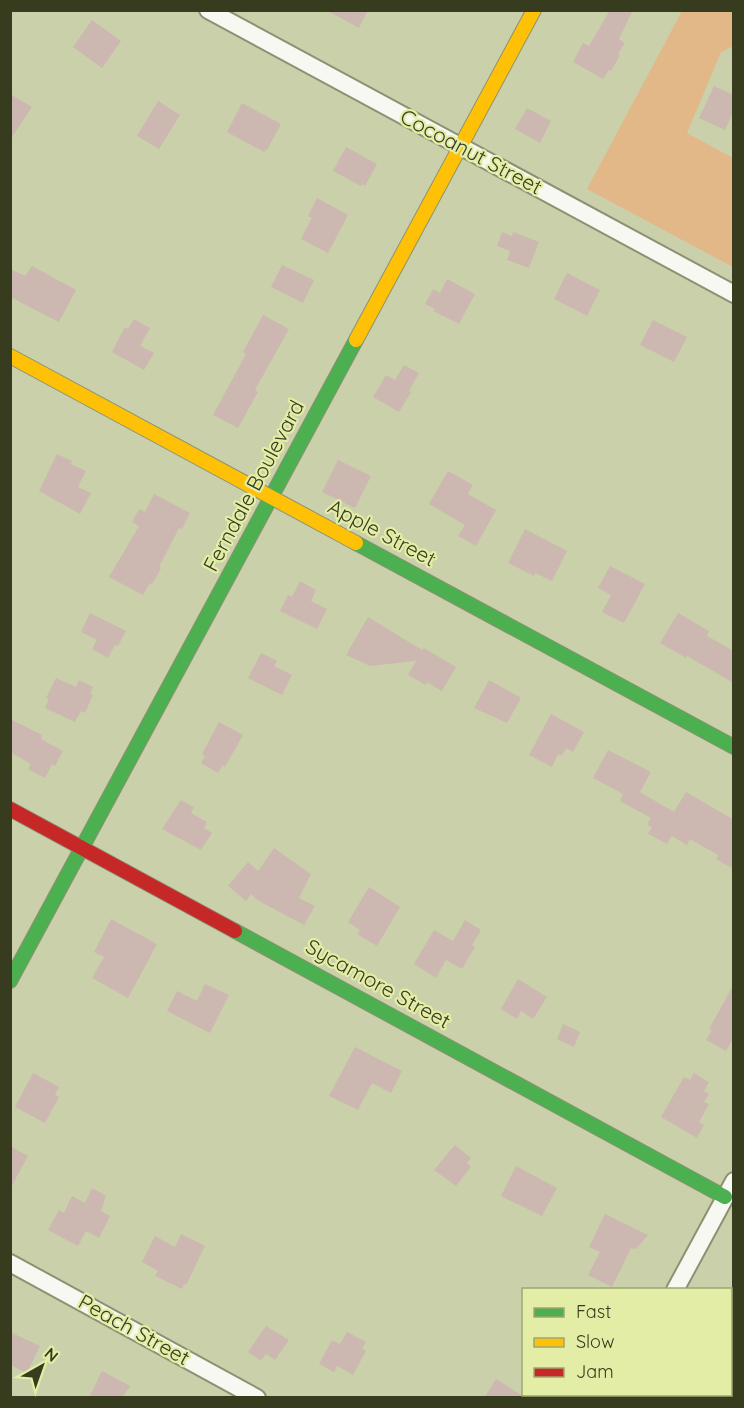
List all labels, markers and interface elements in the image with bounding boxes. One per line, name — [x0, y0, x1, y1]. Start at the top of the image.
street label: Cocoanut Street — [396, 103, 547, 199]
street label: Ferndale Boulevard — [197, 395, 309, 576]
street label: Apple Street — [324, 493, 441, 571]
street label: Sycamore Street — [301, 933, 455, 1034]
street label: Peach Street — [74, 1288, 195, 1370]
legend — [522, 1288, 732, 1396]
text: Fast — [576, 1300, 611, 1323]
text: Slow — [576, 1330, 614, 1353]
north arrow — [12, 1336, 72, 1396]
text: N — [41, 1343, 63, 1366]
text: Jam — [576, 1360, 614, 1383]

